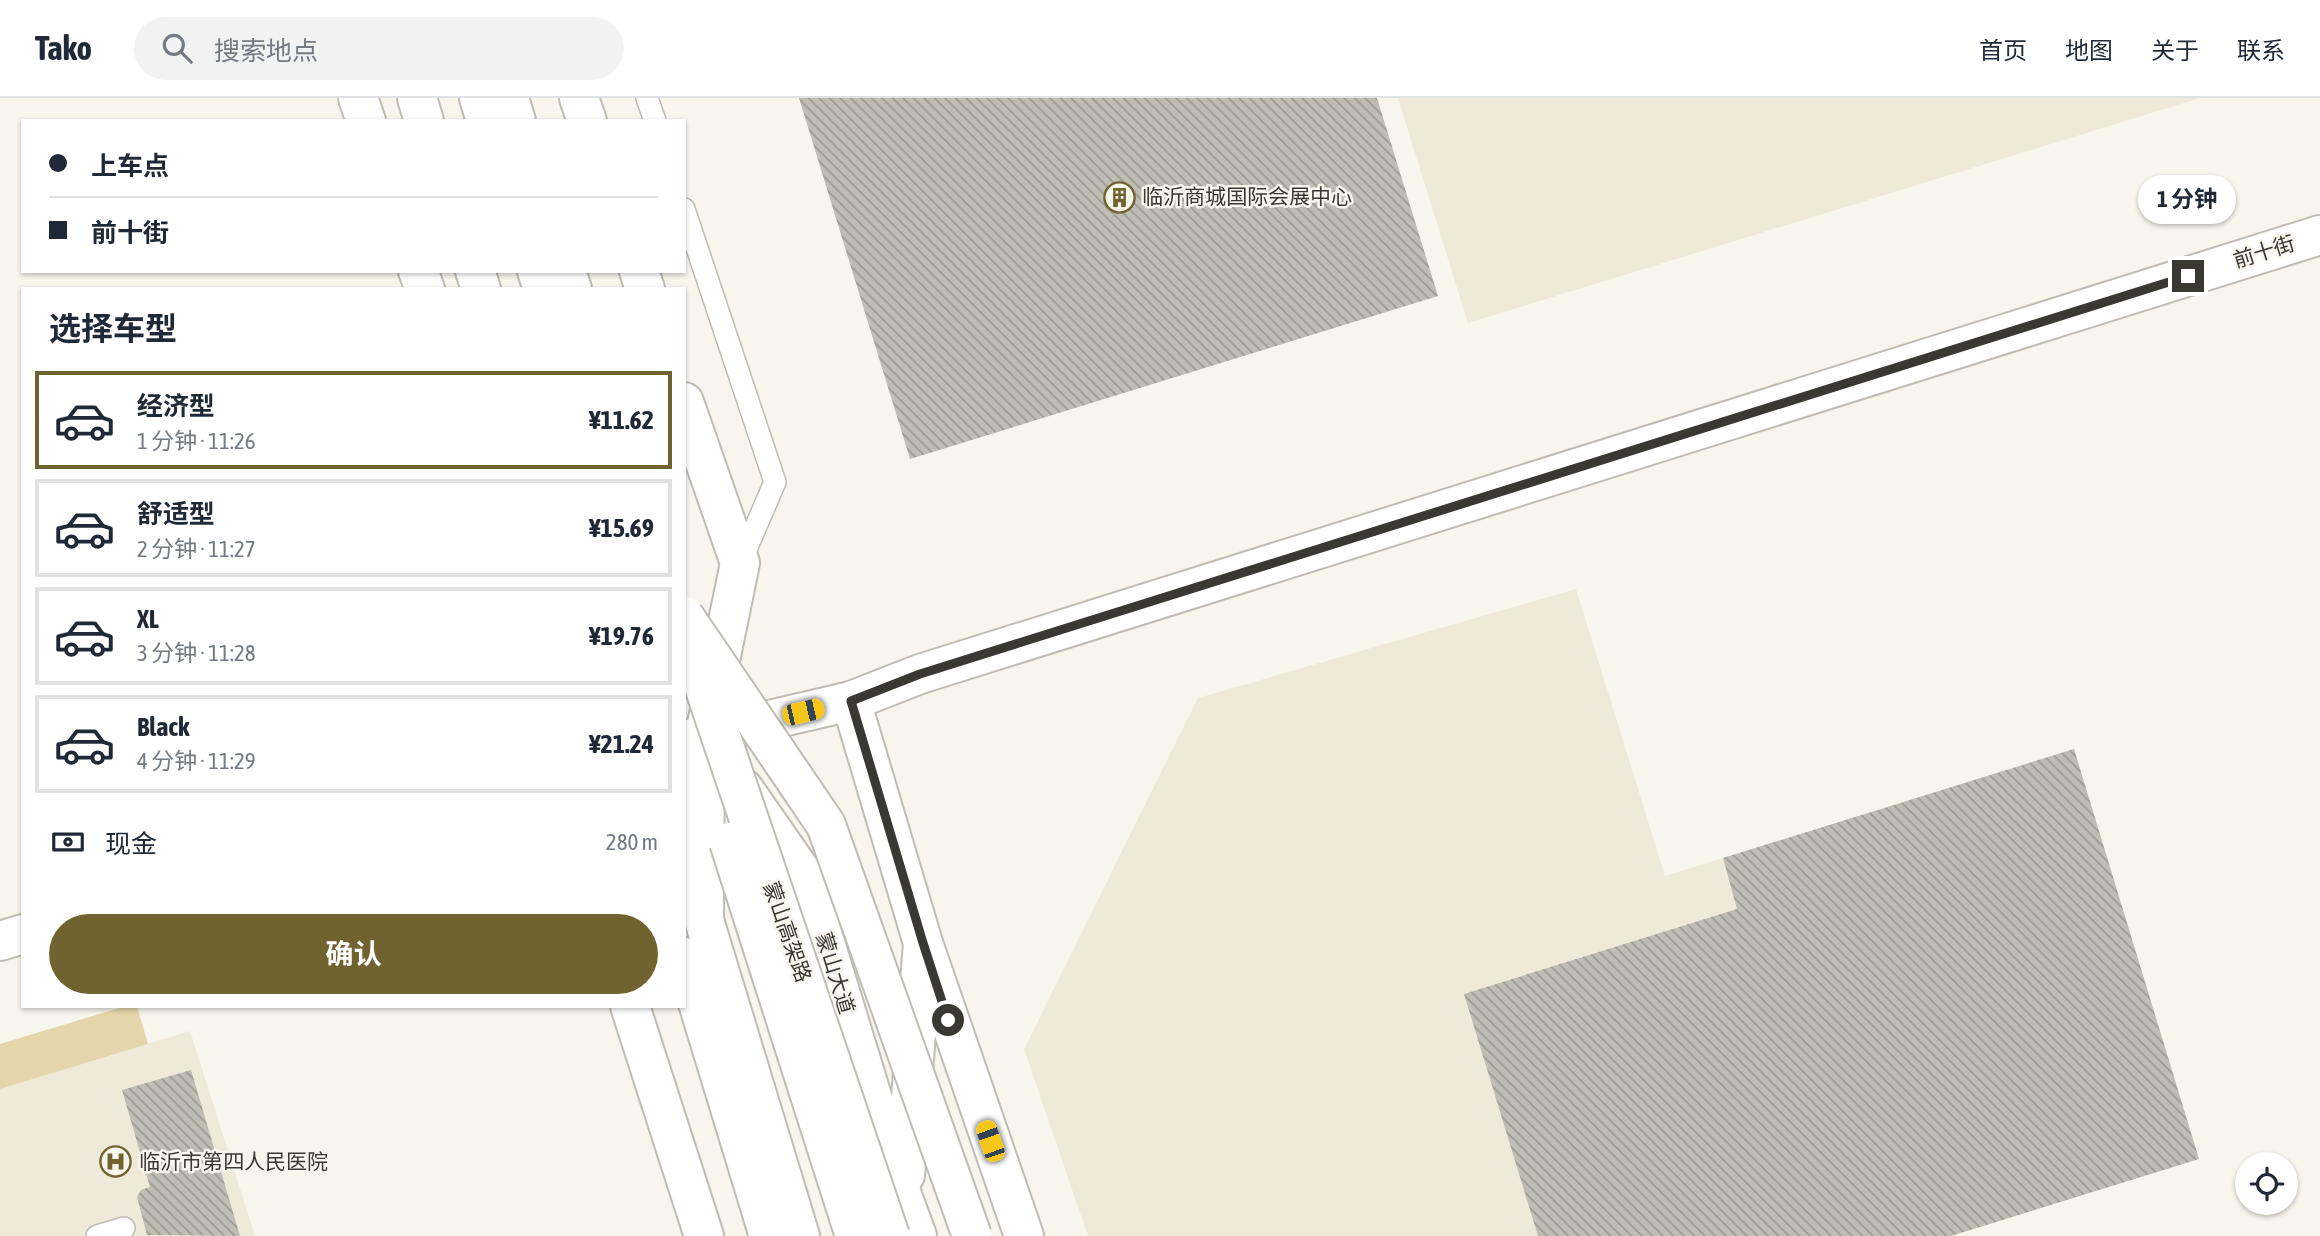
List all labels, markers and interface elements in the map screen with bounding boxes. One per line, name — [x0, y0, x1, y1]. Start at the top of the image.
search box — [134, 17, 624, 80]
text: Tako — [35, 29, 92, 67]
icon: search — [158, 29, 196, 67]
text: 搜索地点 — [214, 36, 318, 66]
text: 首页 — [1979, 37, 2027, 64]
text: 地图 — [2065, 37, 2113, 64]
text: 关于 — [2151, 37, 2199, 64]
text: 联系 — [2237, 37, 2285, 64]
text: 上车点 — [91, 151, 169, 181]
callout: 1 分钟 — [2139, 174, 2237, 223]
building icon: 临沂商城国际会展中心 — [1102, 180, 1136, 214]
place label: 临沂商城国际会展中心 — [1142, 184, 1352, 208]
text: 1 分钟 — [2157, 186, 2217, 212]
text: 前十街 — [91, 218, 169, 248]
street label: 前十街 — [2230, 230, 2297, 272]
route end — [2172, 260, 2204, 292]
text: 选择车型 — [49, 310, 177, 347]
icon: car — [53, 389, 116, 452]
text: 经济型 — [137, 391, 215, 421]
text: ¥11.62 — [589, 405, 654, 435]
text: 1 分钟 · 11:26 — [137, 428, 256, 454]
icon: car — [53, 497, 116, 560]
text: 舒适型 — [137, 499, 215, 529]
text: ¥15.69 — [589, 513, 654, 543]
text: 2 分钟 · 11:27 — [137, 536, 256, 562]
text: XL — [137, 604, 159, 634]
icon: car — [53, 605, 116, 668]
text: ¥19.76 — [589, 621, 654, 651]
text: 3 分钟 · 11:28 — [137, 640, 256, 666]
car — [781, 697, 826, 727]
text: Black — [137, 712, 189, 742]
icon: car — [53, 713, 116, 776]
text: ¥21.24 — [589, 729, 654, 759]
text: 4 分钟 · 11:29 — [137, 748, 256, 774]
icon: cash — [49, 823, 87, 861]
text: 现金 — [105, 829, 157, 859]
text: 280 m — [606, 829, 658, 855]
street label: 蒙山高架路 — [760, 878, 816, 985]
button: 确认 — [49, 914, 658, 994]
street label: 蒙山大道 — [812, 929, 860, 1016]
route start — [932, 1004, 964, 1036]
car — [974, 1118, 1007, 1164]
hospital icon: 临沂市第四人民医院 — [99, 1145, 133, 1179]
place label: 临沂市第四人民医院 — [139, 1149, 328, 1173]
map controls — [2235, 1152, 2298, 1215]
button: locate — [2235, 1152, 2298, 1215]

